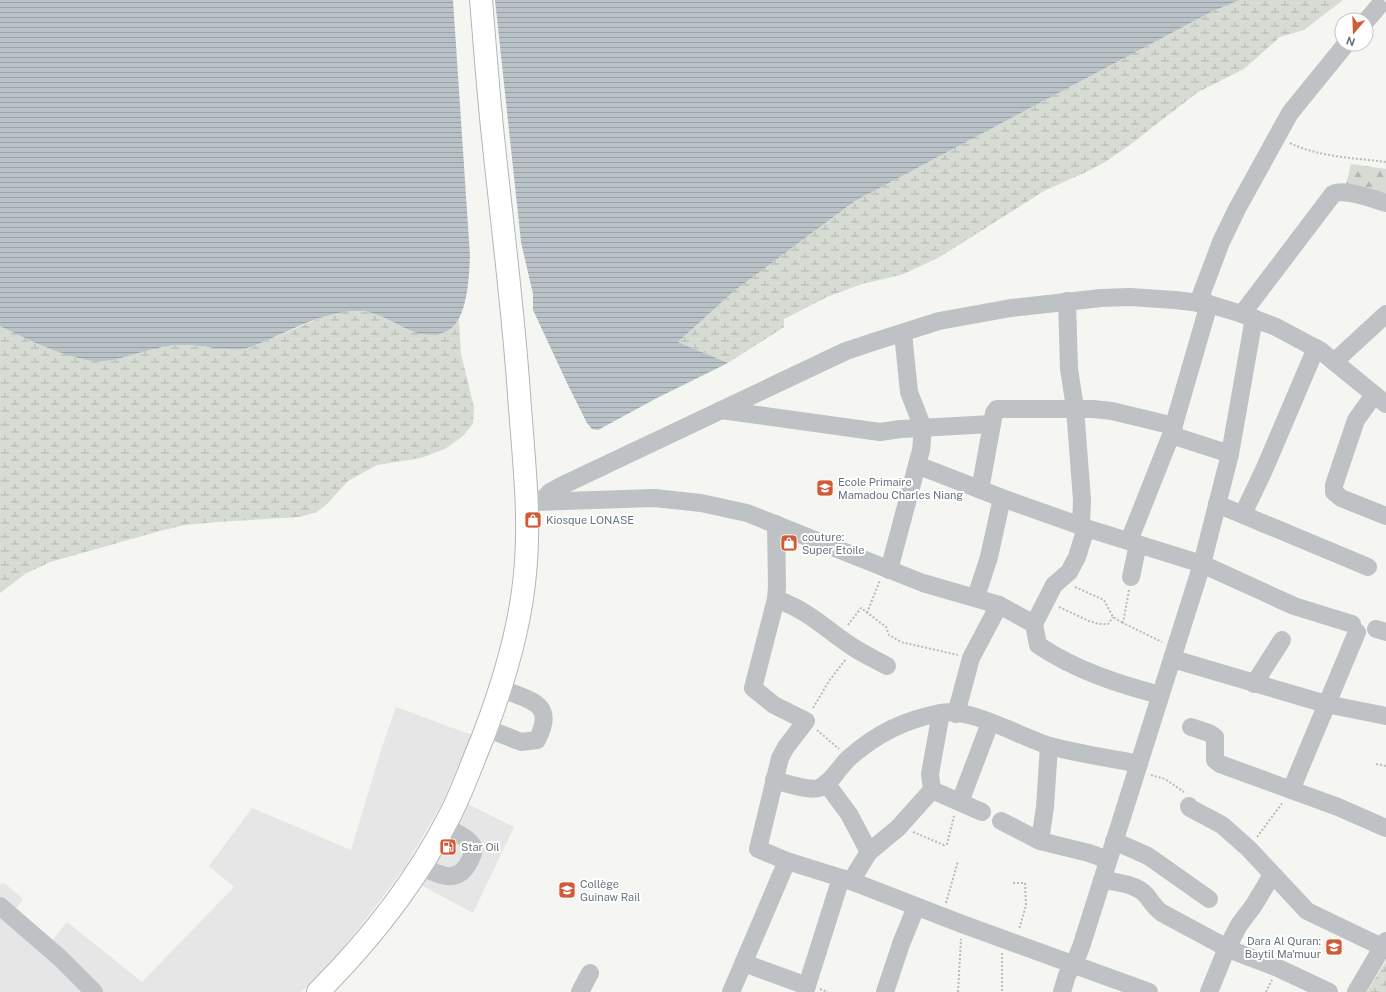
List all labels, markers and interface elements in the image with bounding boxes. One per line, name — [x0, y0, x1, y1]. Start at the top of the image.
north arrow — [1334, 12, 1374, 52]
text: N — [1345, 34, 1357, 49]
place label: Ecole Primaire Mamadou Charles Niang — [838, 476, 963, 501]
school or university icon: Ecole Primaire Mamadou Charles Niang — [815, 478, 835, 498]
shop icon: Kiosque LONASE — [523, 510, 543, 530]
place label: Kiosque LONASE — [546, 514, 634, 526]
place label: couture: Super Etoile — [802, 531, 865, 556]
shop icon: couture: Super Etoile — [779, 533, 799, 553]
fuel station icon: Star Oil — [438, 837, 458, 857]
place label: Star Oil — [461, 841, 500, 853]
place label: Collège Guinaw Rail — [580, 878, 640, 903]
school or university icon: Collège Guinaw Rail — [557, 880, 577, 900]
place label: Dara Al Quran: Baytil Ma'muur — [1245, 935, 1321, 960]
school or university icon: Dara Al Quran: Baytil Ma'muur — [1324, 937, 1344, 957]

